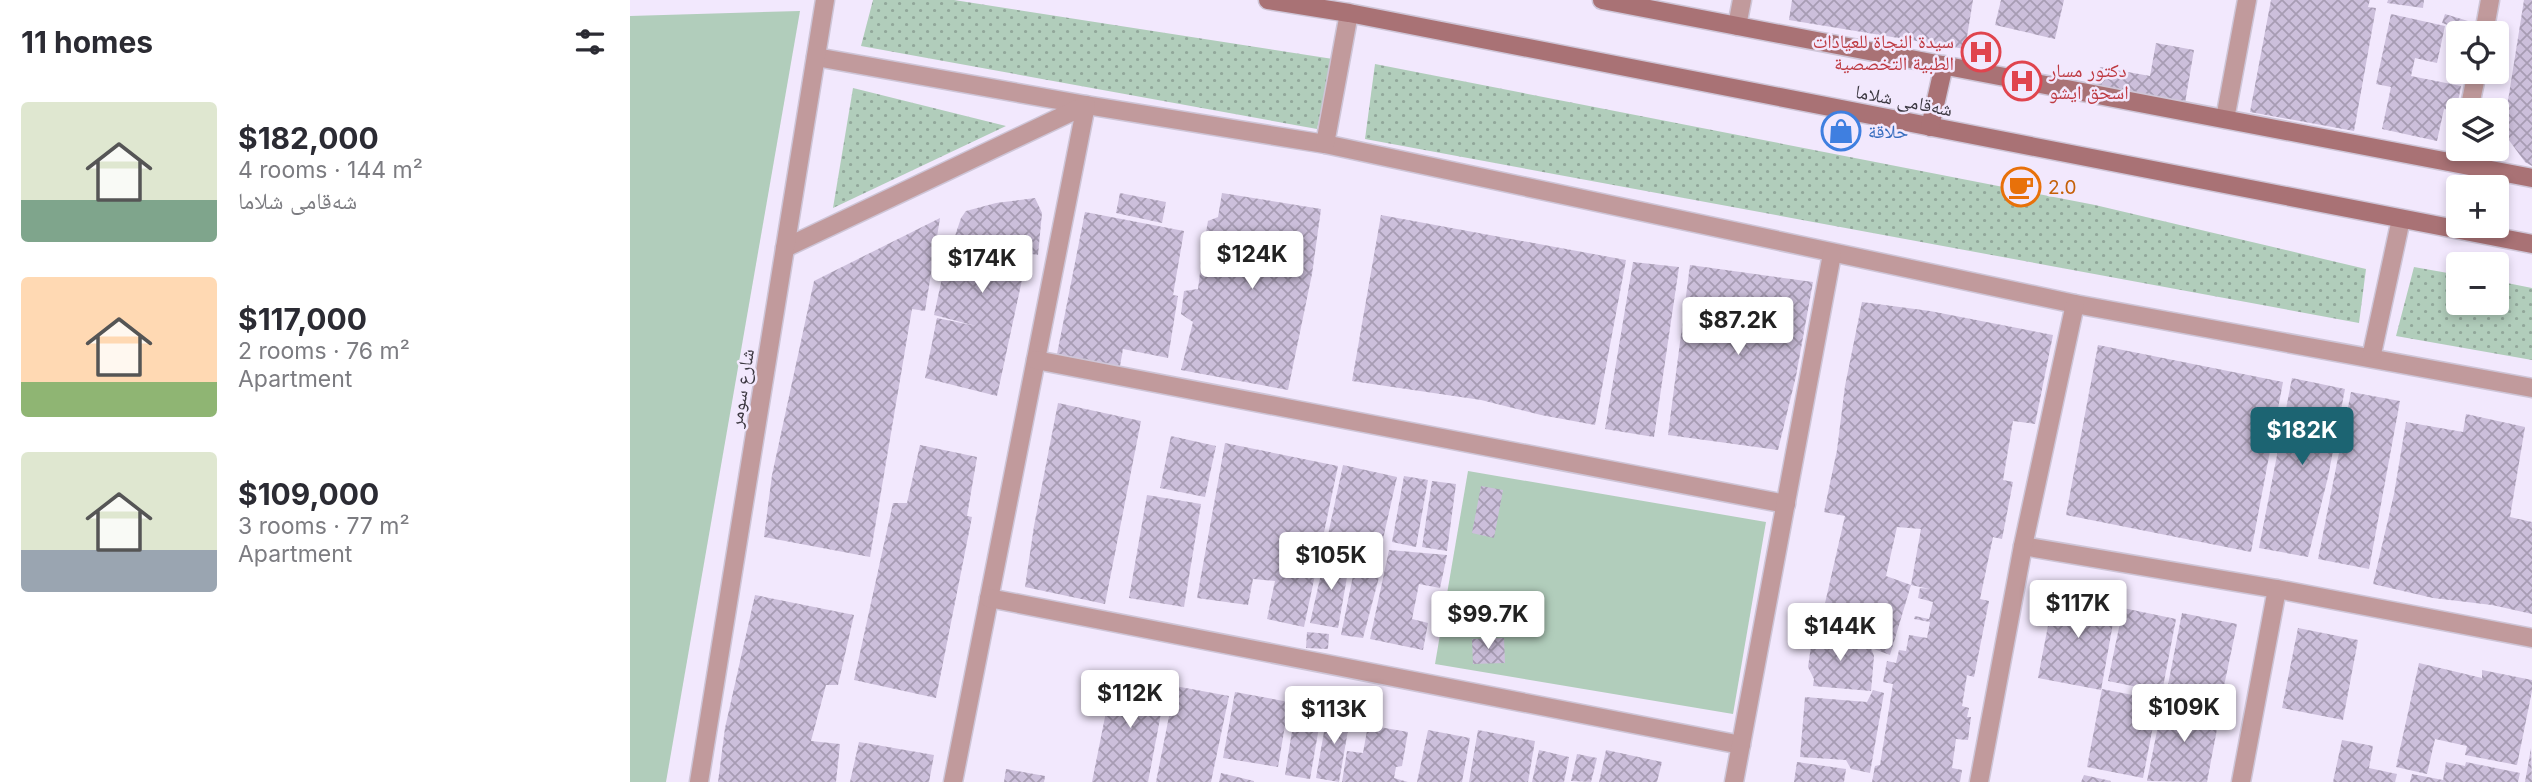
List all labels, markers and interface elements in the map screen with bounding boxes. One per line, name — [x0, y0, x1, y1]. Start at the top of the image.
map controls — [2446, 21, 2509, 315]
button: locate — [2446, 21, 2509, 84]
icon: filters — [571, 23, 609, 61]
text: 11 homes — [21, 24, 153, 60]
place label: سيدة النجاة للعيادات الطبية التخصصية — [1813, 30, 1954, 75]
hospital icon: سيدة النجاة للعيادات الطبية التخصصية — [1960, 31, 2002, 73]
place label: دكتور مسار اسحق ايشو — [2048, 59, 2129, 104]
hospital icon: دكتور مسار اسحق ايشو — [2001, 60, 2043, 102]
street label: شەقامی شلاما — [1853, 80, 1954, 121]
button: layers — [2446, 98, 2509, 161]
shop icon: حلاقة — [1820, 110, 1862, 152]
text: $182,000 — [238, 120, 379, 156]
place label: حلاقة — [1868, 120, 1908, 143]
icon: home — [77, 130, 161, 214]
text: 4 rooms · 144 m² — [238, 156, 423, 184]
cafe icon: 2.0 — [2000, 166, 2042, 208]
button: + — [2446, 175, 2509, 238]
place label: 2.0 — [2048, 176, 2077, 199]
text: شەقامی شلاما — [238, 187, 357, 215]
pin: $124K — [1203, 232, 1301, 291]
pin: $174K — [933, 236, 1031, 295]
text: $124K — [1216, 240, 1288, 268]
text: $174K — [947, 244, 1017, 272]
button: − — [2446, 252, 2509, 315]
pin: $87.2K — [1681, 298, 1795, 357]
text: $117,000 — [238, 301, 367, 337]
icon: home — [77, 305, 161, 389]
text: $87.2K — [1698, 306, 1778, 334]
text: 2 rooms · 76 m² — [238, 337, 410, 365]
street label: شارع سومر — [724, 347, 759, 430]
text: Apartment — [238, 365, 352, 393]
pin: $182K — [2253, 407, 2351, 467]
text: $182K — [2267, 416, 2337, 444]
text: $109,000 — [238, 476, 379, 512]
icon: home — [77, 480, 161, 564]
text: 3 rooms · 77 m² — [238, 512, 410, 540]
pin: $105K — [1282, 532, 1380, 592]
text: Apartment — [238, 540, 352, 568]
text: $105K — [1295, 541, 1367, 569]
pin: $117K — [2029, 580, 2127, 640]
text: $117K — [2046, 589, 2110, 617]
pin: $99.7K — [1431, 592, 1545, 651]
text: $99.7K — [1447, 600, 1529, 628]
pin: $144K — [1791, 604, 1889, 663]
text: $144K — [1804, 612, 1876, 640]
pin: $112K — [1081, 670, 1179, 730]
text: $112K — [1097, 679, 1163, 707]
pin: $109K — [2135, 684, 2233, 744]
pin: $113K — [1285, 686, 1383, 746]
text: $109K — [2148, 693, 2220, 721]
text: $113K — [1301, 695, 1367, 723]

